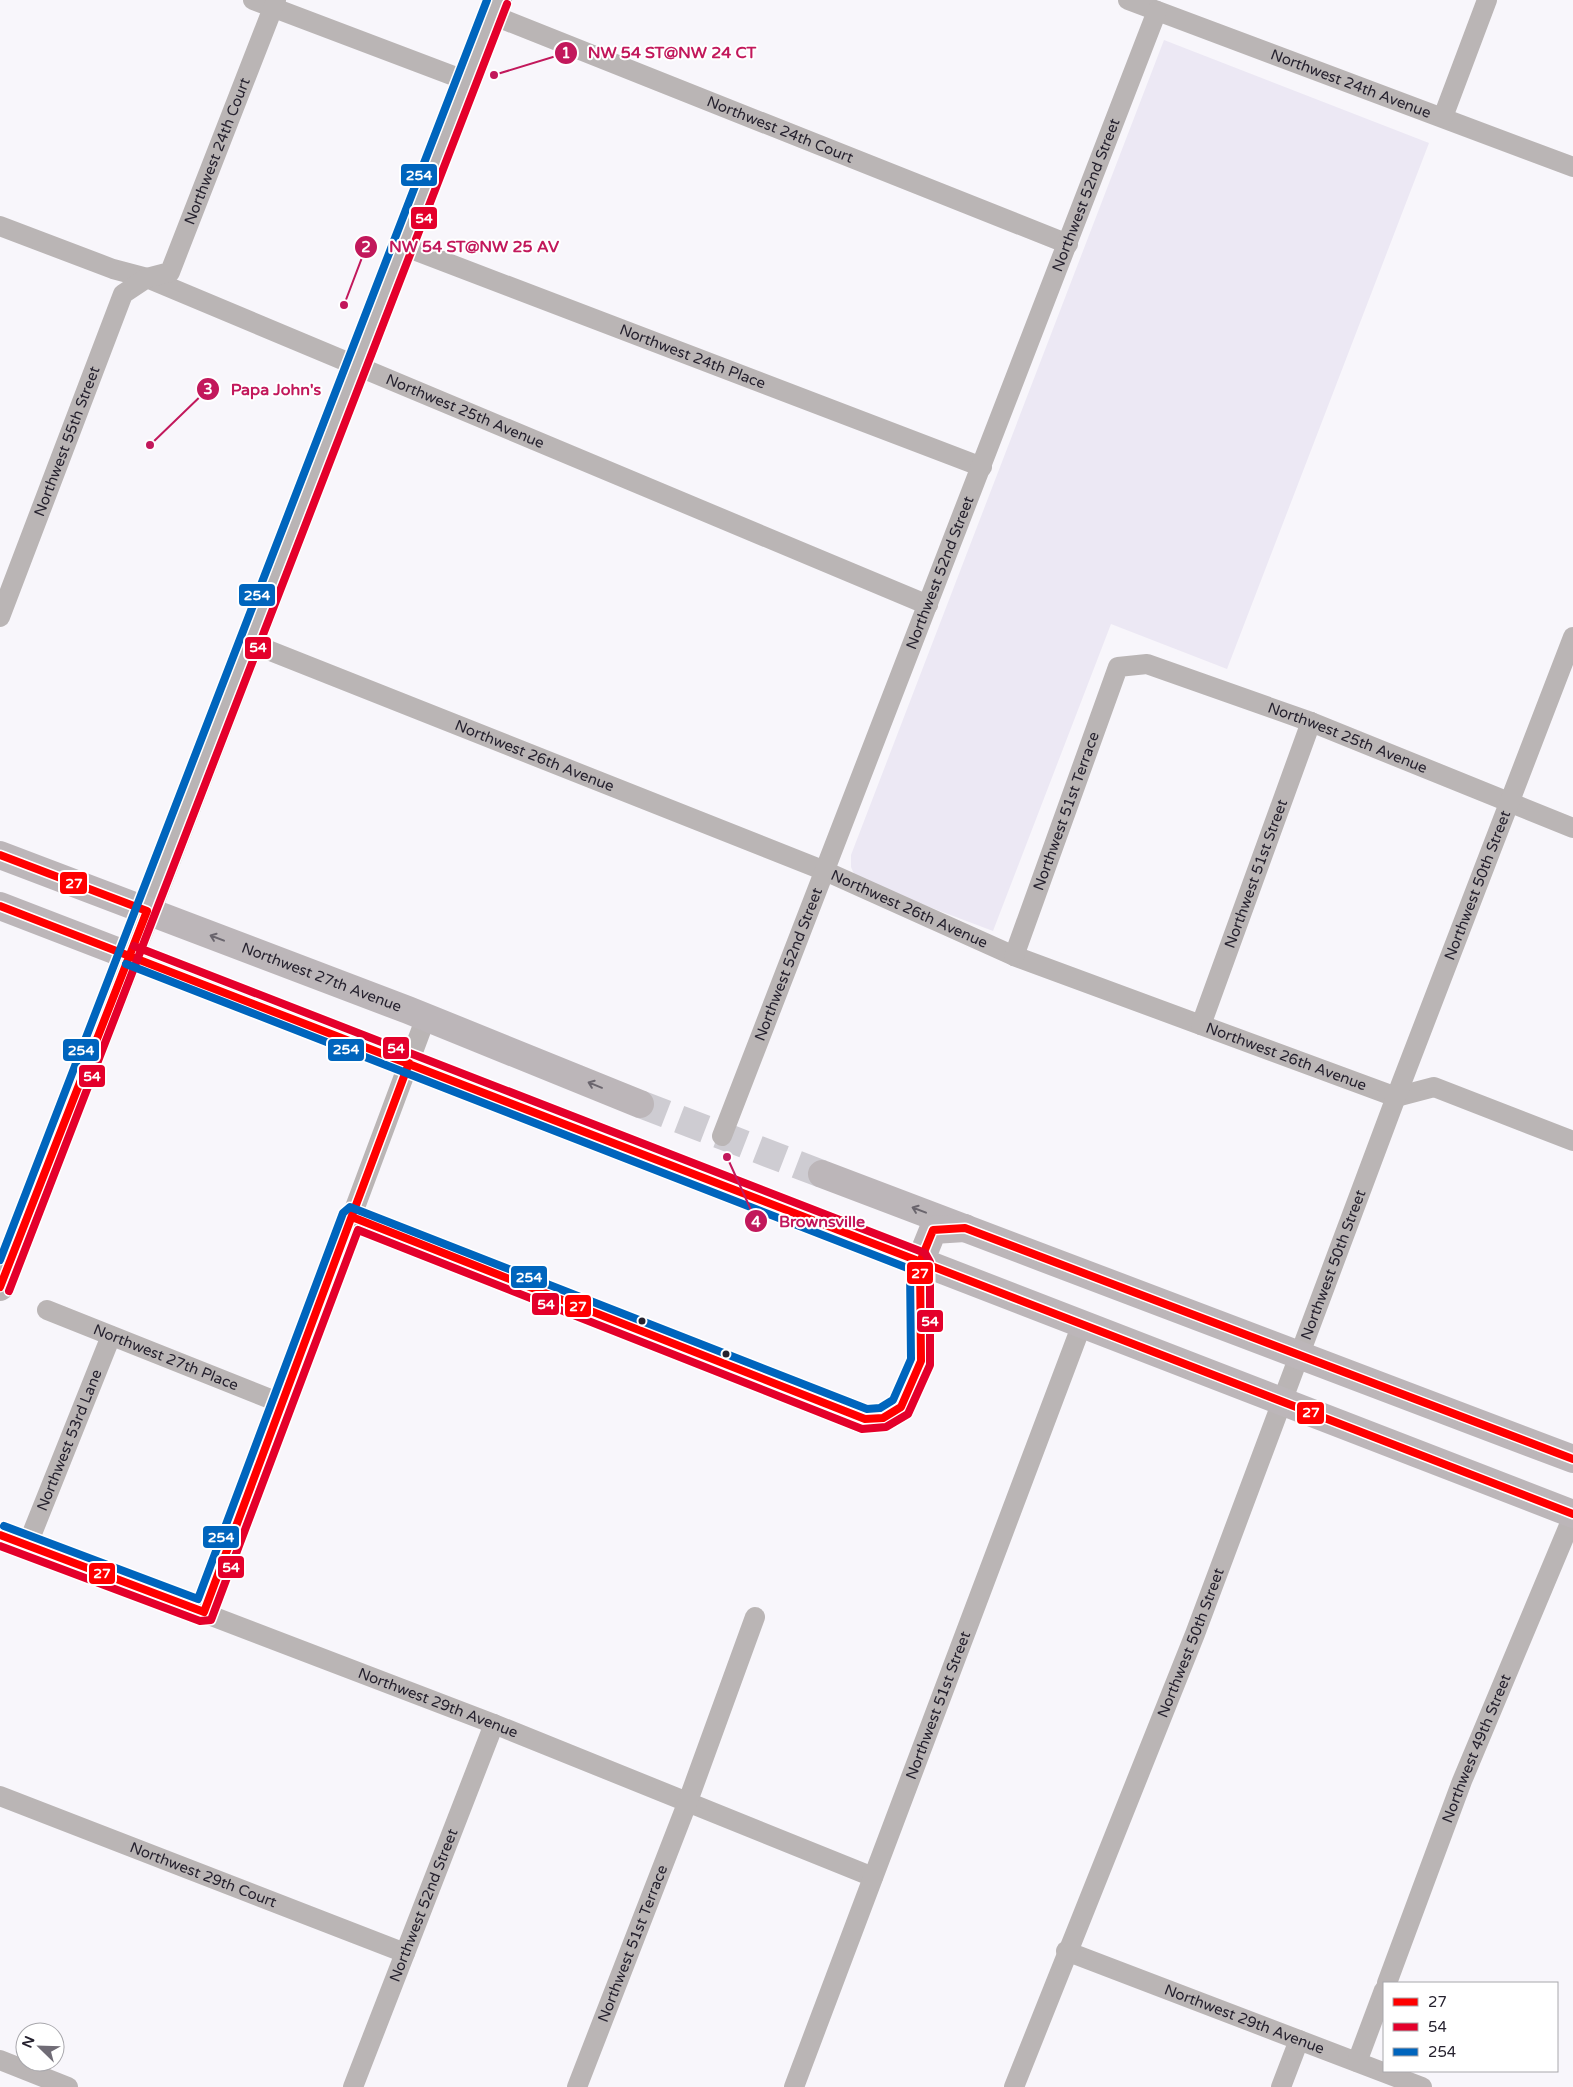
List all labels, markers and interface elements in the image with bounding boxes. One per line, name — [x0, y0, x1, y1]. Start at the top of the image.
callout: NW 54 ST@NW 24 CT — [553, 37, 767, 68]
text: NW 54 ST@NW 24 CT — [588, 43, 757, 63]
text: 1 — [561, 44, 571, 62]
street label: Northwest 24th Avenue — [1268, 45, 1434, 122]
street label: Northwest 24th Court — [180, 75, 254, 227]
street label: Northwest 24th Court — [704, 92, 856, 167]
street label: Northwest 52nd Street — [1048, 115, 1124, 274]
line badge: 254 — [400, 163, 438, 187]
text: 254 — [406, 167, 432, 184]
line badge: 54 — [410, 206, 438, 230]
text: 54 — [415, 210, 433, 227]
callout: NW 54 ST@NW 25 AV — [353, 231, 569, 262]
text: NW 54 ST@NW 25 AV — [389, 237, 560, 257]
text: 2 — [361, 238, 371, 256]
street label: Northwest 24th Place — [617, 321, 768, 393]
street label: Northwest 55th Street — [30, 364, 104, 519]
street label: Northwest 25th Avenue — [383, 370, 547, 452]
callout: Papa John's — [196, 373, 331, 404]
text: 3 — [203, 380, 213, 398]
text: Papa John's — [231, 380, 322, 400]
street label: Northwest 52nd Street — [902, 493, 978, 652]
line badge: 254 — [238, 583, 276, 607]
text: 254 — [244, 587, 270, 604]
line badge: 54 — [244, 636, 272, 660]
text: 54 — [249, 639, 267, 656]
street label: Northwest 25th Avenue — [1265, 698, 1430, 777]
street label: Northwest 26th Avenue — [452, 716, 617, 795]
street label: Northwest 51st Terrace — [1029, 729, 1103, 893]
street label: Northwest 51st Street — [1221, 797, 1291, 951]
street label: Northwest 50th Street — [1440, 808, 1515, 963]
street label: Northwest 26th Avenue — [828, 866, 990, 952]
line badge: 27 — [59, 871, 88, 895]
text: 27 — [65, 875, 83, 892]
street label: Northwest 52nd Street — [751, 885, 826, 1044]
one-way arrow — [210, 933, 225, 942]
street label: Northwest 27th Avenue — [239, 939, 404, 1016]
street label: Northwest 26th Avenue — [1203, 1019, 1369, 1094]
line badge: 54 — [382, 1036, 410, 1060]
line badge: 254 — [62, 1038, 100, 1062]
line badge: 254 — [327, 1038, 365, 1062]
text: 54 — [387, 1040, 405, 1057]
text: 254 — [333, 1041, 359, 1058]
text: 254 — [68, 1042, 94, 1059]
line badge: 54 — [78, 1064, 106, 1088]
text: 54 — [83, 1068, 101, 1085]
one-way arrow — [588, 1080, 603, 1090]
street label: Northwest 50th Street — [1297, 1187, 1370, 1342]
one-way arrow — [912, 1205, 927, 1215]
callout: Brownsville — [744, 1206, 875, 1237]
text: Brownsville — [779, 1212, 865, 1232]
text: 4 — [751, 1213, 761, 1231]
line badge: 27 — [906, 1261, 934, 1285]
line badge: 254 — [510, 1265, 548, 1289]
text: 27 — [911, 1265, 929, 1282]
text: 254 — [516, 1269, 542, 1286]
line badge: 54 — [531, 1292, 560, 1316]
line badge: 27 — [564, 1294, 592, 1318]
text: 54 — [537, 1296, 555, 1313]
text: 27 — [569, 1298, 587, 1315]
line badge: 54 — [916, 1309, 944, 1333]
text: 54 — [921, 1313, 939, 1330]
unlabelled marker — [637, 1316, 647, 1326]
street label: Northwest 27th Place — [91, 1320, 241, 1394]
unlabelled marker — [721, 1349, 731, 1359]
street label: Northwest 53rd Lane — [33, 1367, 106, 1514]
line badge: 27 — [1296, 1401, 1325, 1425]
text: 27 — [1302, 1404, 1320, 1421]
line badge: 254 — [202, 1525, 240, 1549]
text: 254 — [208, 1529, 234, 1546]
line badge: 54 — [217, 1555, 245, 1579]
text: 54 — [222, 1559, 240, 1576]
line badge: 27 — [88, 1562, 116, 1585]
text: 27 — [93, 1565, 111, 1582]
street label: Northwest 50th Street — [1153, 1565, 1228, 1720]
street label: Northwest 51st Street — [902, 1628, 974, 1782]
street label: Northwest 29th Avenue — [355, 1664, 521, 1742]
street label: Northwest 49th Street — [1438, 1671, 1515, 1825]
street label: Northwest 52nd Street — [386, 1826, 462, 1984]
street label: Northwest 29th Court — [127, 1838, 280, 1911]
street label: Northwest 51st Terrace — [594, 1862, 671, 2025]
street label: Northwest 29th Avenue — [1162, 1980, 1327, 2058]
legend — [1383, 1982, 1558, 2072]
text: 27 — [1428, 1993, 1447, 2011]
text: 54 — [1428, 2018, 1447, 2036]
north arrow — [15, 2022, 65, 2072]
text: N — [18, 2034, 39, 2051]
text: 254 — [1428, 2043, 1456, 2061]

